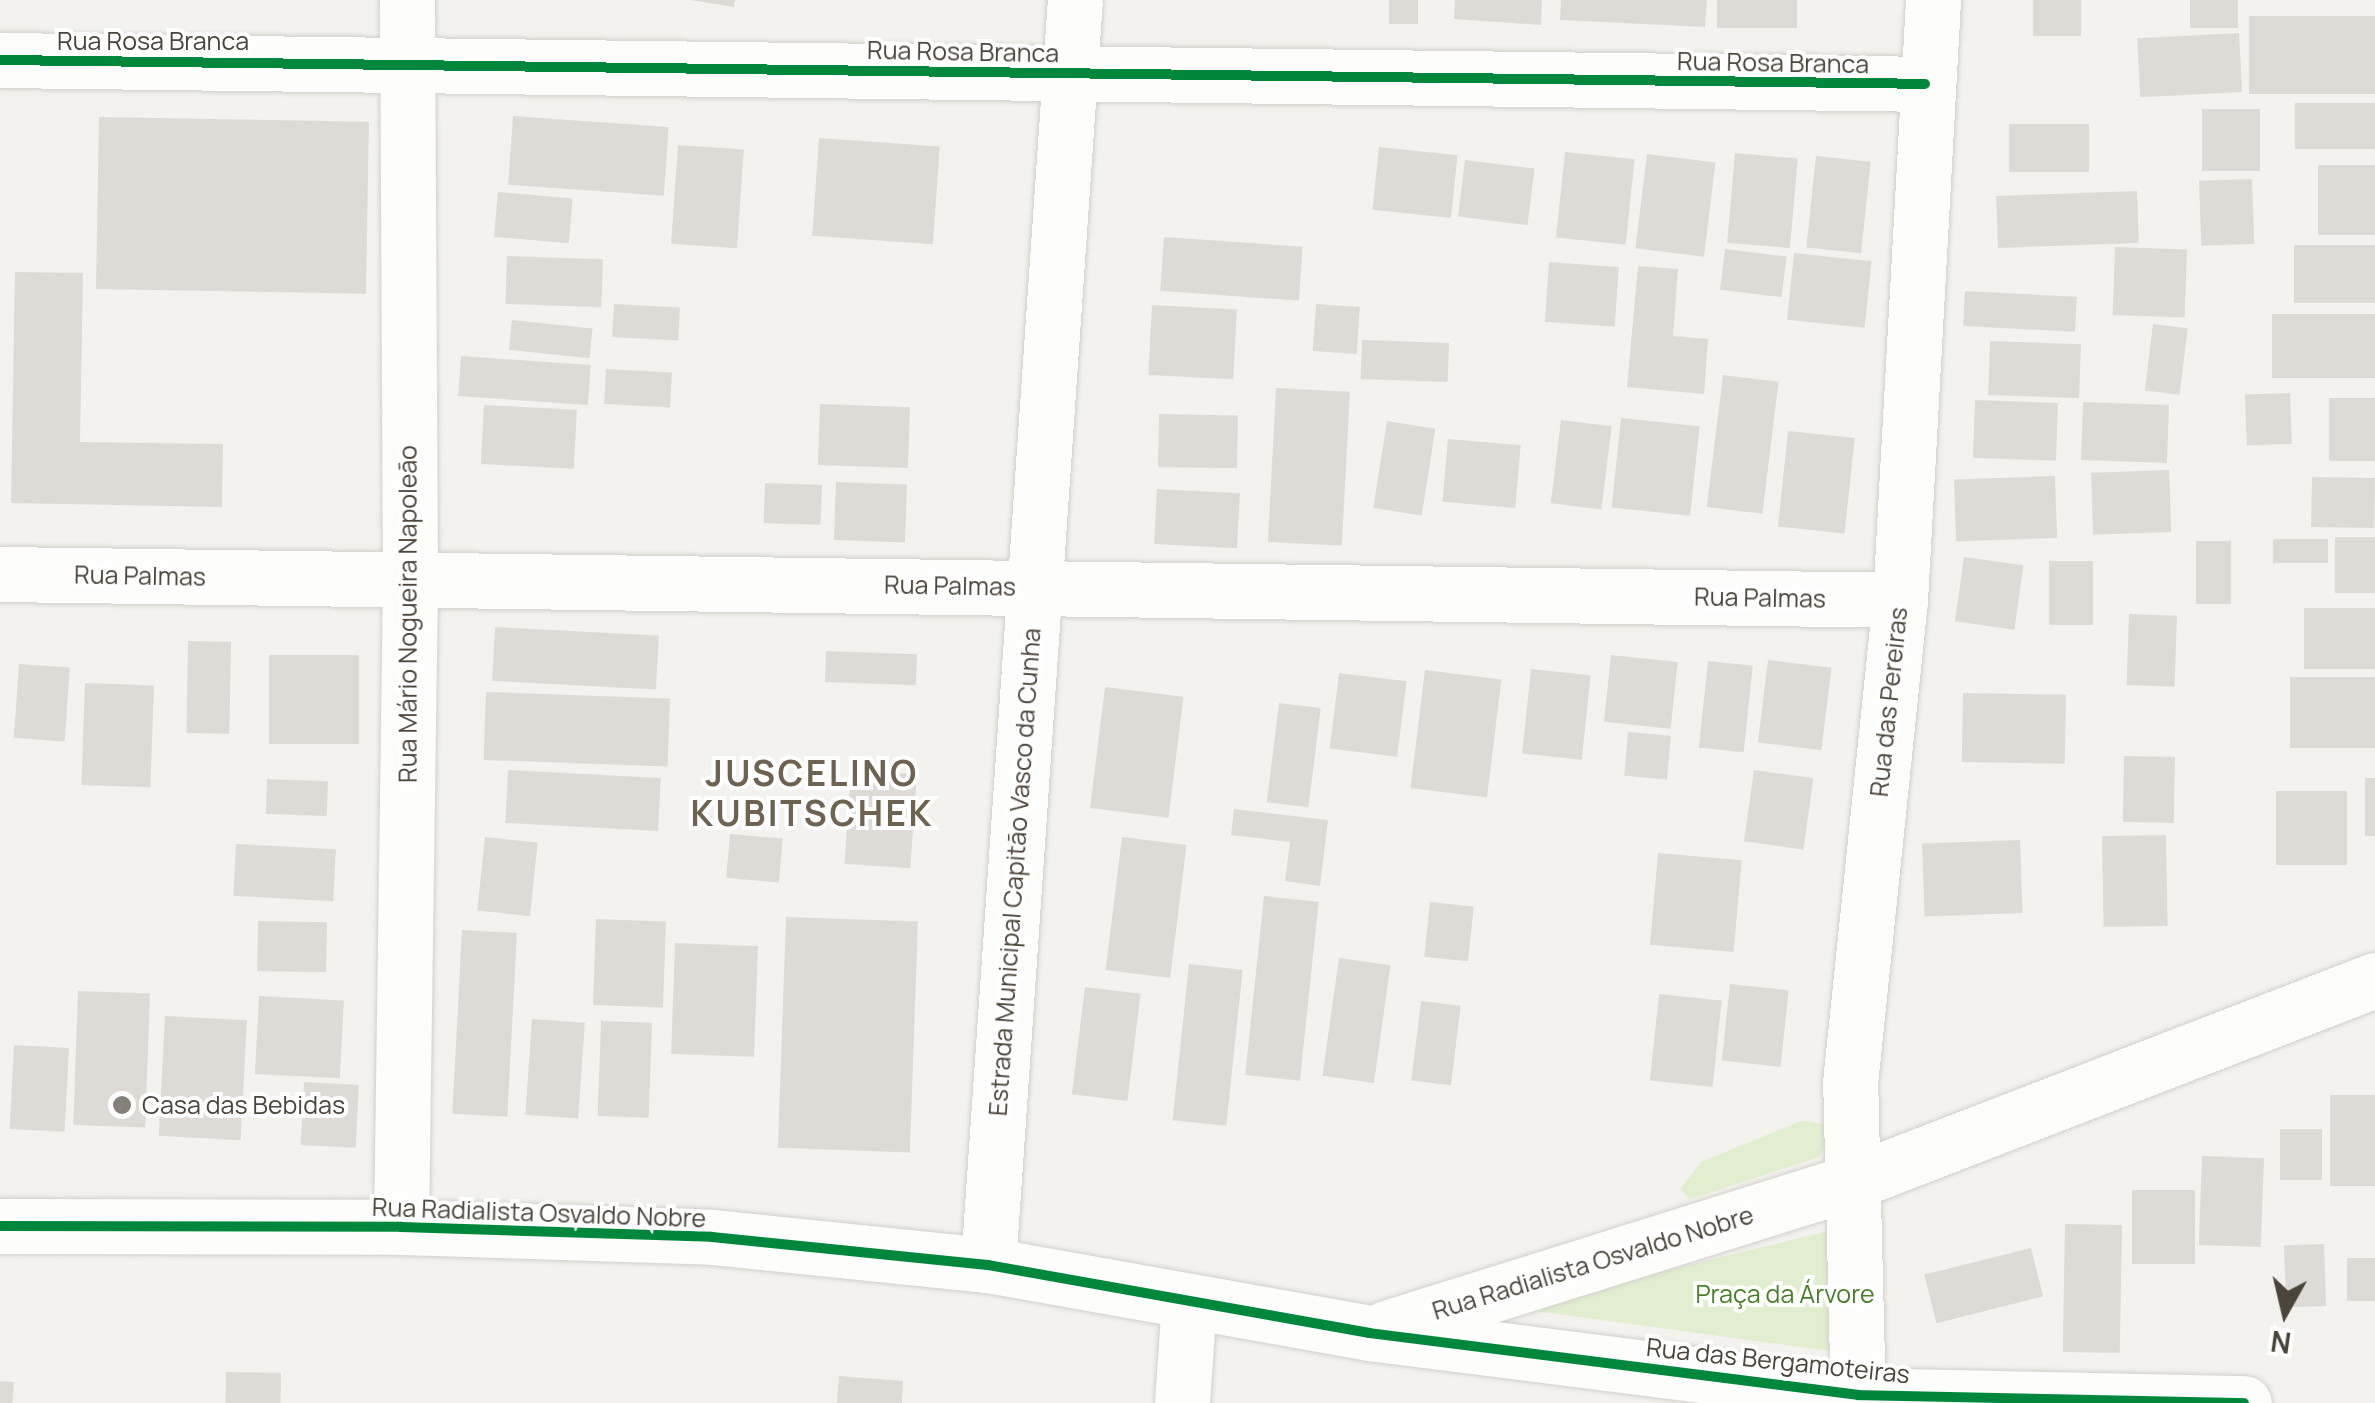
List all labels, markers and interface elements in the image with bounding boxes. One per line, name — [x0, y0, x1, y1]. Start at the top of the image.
street label: Rua Rosa Branca — [57, 26, 249, 56]
street label: Rua Rosa Branca — [867, 35, 1059, 69]
street label: Rua Rosa Branca — [1677, 46, 1869, 80]
street label: Rua Mário Nogueira Napoleão — [393, 445, 423, 783]
street label: Rua Palmas — [74, 560, 206, 592]
street label: Rua Palmas — [884, 570, 1016, 602]
street label: Rua Palmas — [1694, 582, 1826, 614]
street label: Rua das Pereiras — [1864, 606, 1914, 798]
street label: Estrada Municipal Capitão Vasco da Cunha — [983, 627, 1047, 1117]
district label: JUSCELINO KUBITSCHEK — [690, 752, 934, 834]
place label: Casa das Bebidas — [142, 1090, 345, 1120]
marker: Casa das Bebidas — [111, 1094, 133, 1116]
street label: Rua Radialista Osvaldo Nobre — [371, 1192, 707, 1234]
street label: Rua Radialista Osvaldo Nobre — [1429, 1200, 1757, 1326]
north arrow — [2235, 1263, 2335, 1363]
park label: Praça da Árvore — [1695, 1279, 1875, 1309]
text: N — [2268, 1322, 2293, 1363]
street label: Rua das Bergamoteiras — [1645, 1332, 1911, 1390]

